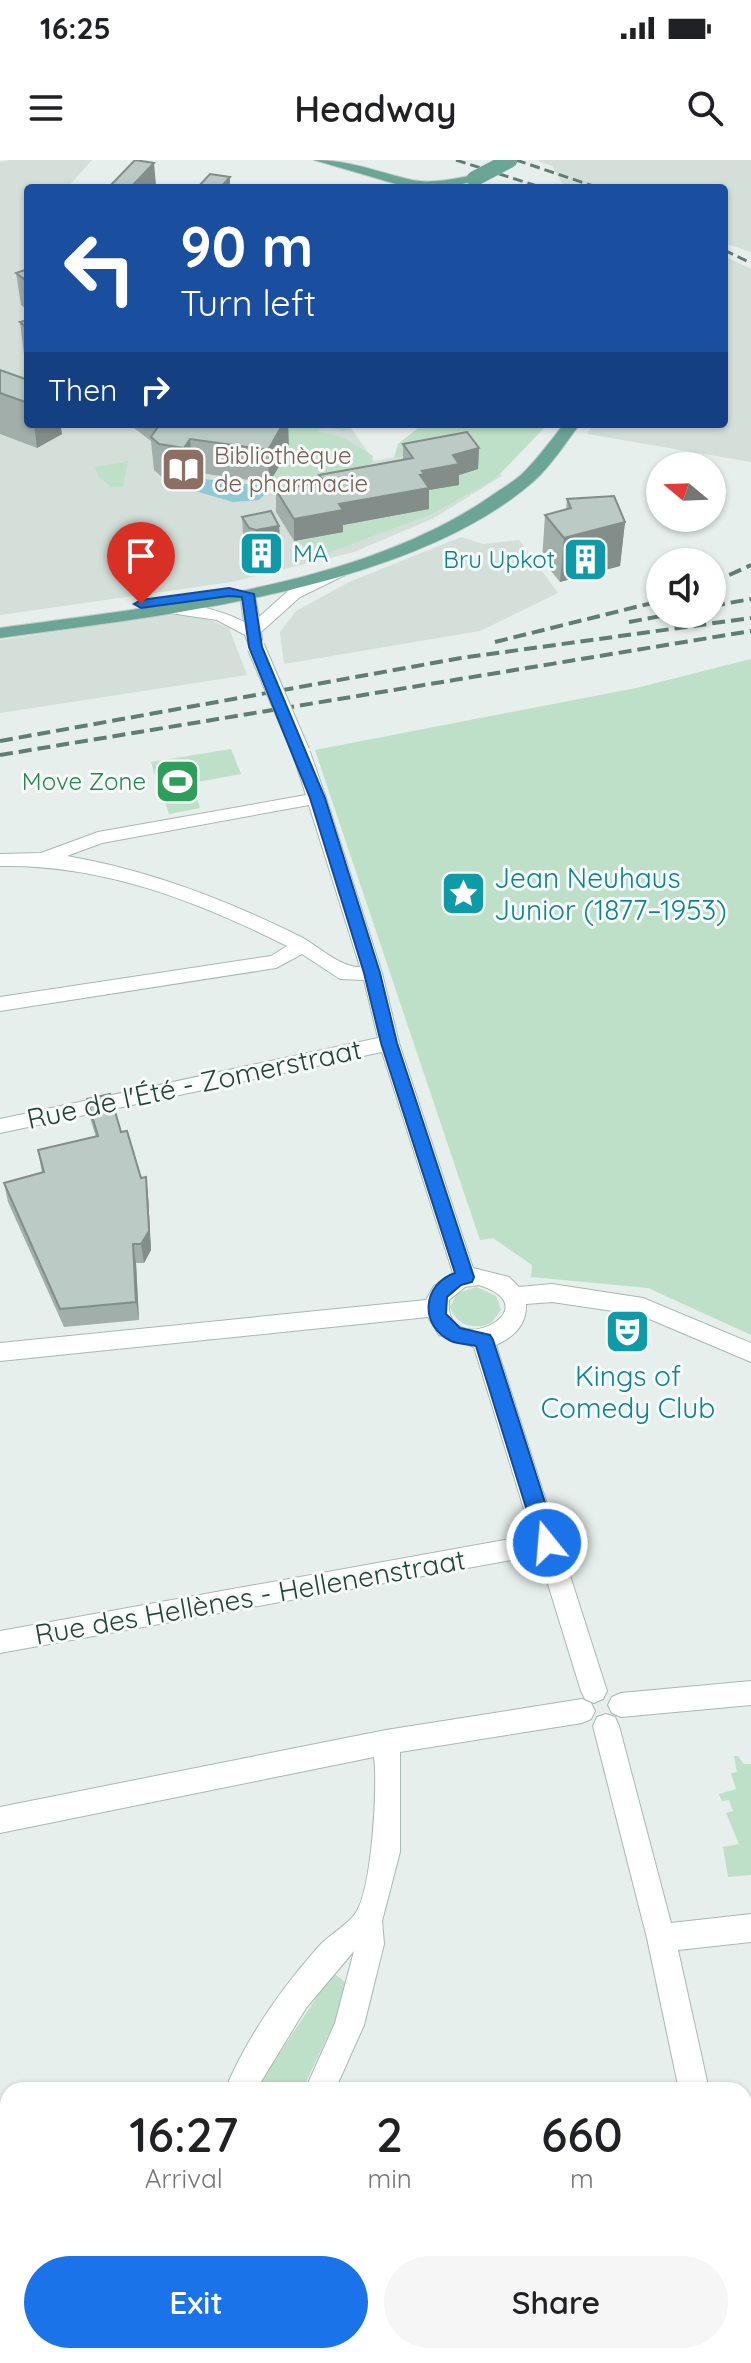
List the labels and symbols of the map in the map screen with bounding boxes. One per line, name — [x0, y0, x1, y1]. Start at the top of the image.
place label: Bibliothèque de pharmacie — [214, 440, 368, 498]
library icon: Bibliothèque de pharmacie — [159, 446, 207, 494]
north arrow — [646, 452, 726, 532]
pin — [107, 522, 175, 604]
building icon: MA — [238, 530, 286, 578]
building icon: Bru Upkot — [562, 536, 610, 584]
place label: MA — [293, 538, 328, 568]
place label: Bru Upkot — [443, 544, 555, 574]
sports icon: Move Zone — [153, 758, 201, 806]
place label: Move Zone — [22, 766, 146, 796]
place label: Jean Neuhaus Junior (1877–1953) — [494, 860, 727, 927]
place icon: Jean Neuhaus Junior (1877–1953) — [439, 870, 487, 918]
street label: Rue de l'Été - Zomerstraat — [23, 1031, 364, 1136]
theatre icon: Kings of Comedy Club — [604, 1308, 652, 1356]
place label: Kings of Comedy Club — [541, 1358, 715, 1425]
position arrow — [505, 1501, 589, 1585]
street label: Rue des Hellènes - Hellenenstraat — [32, 1541, 468, 1652]

